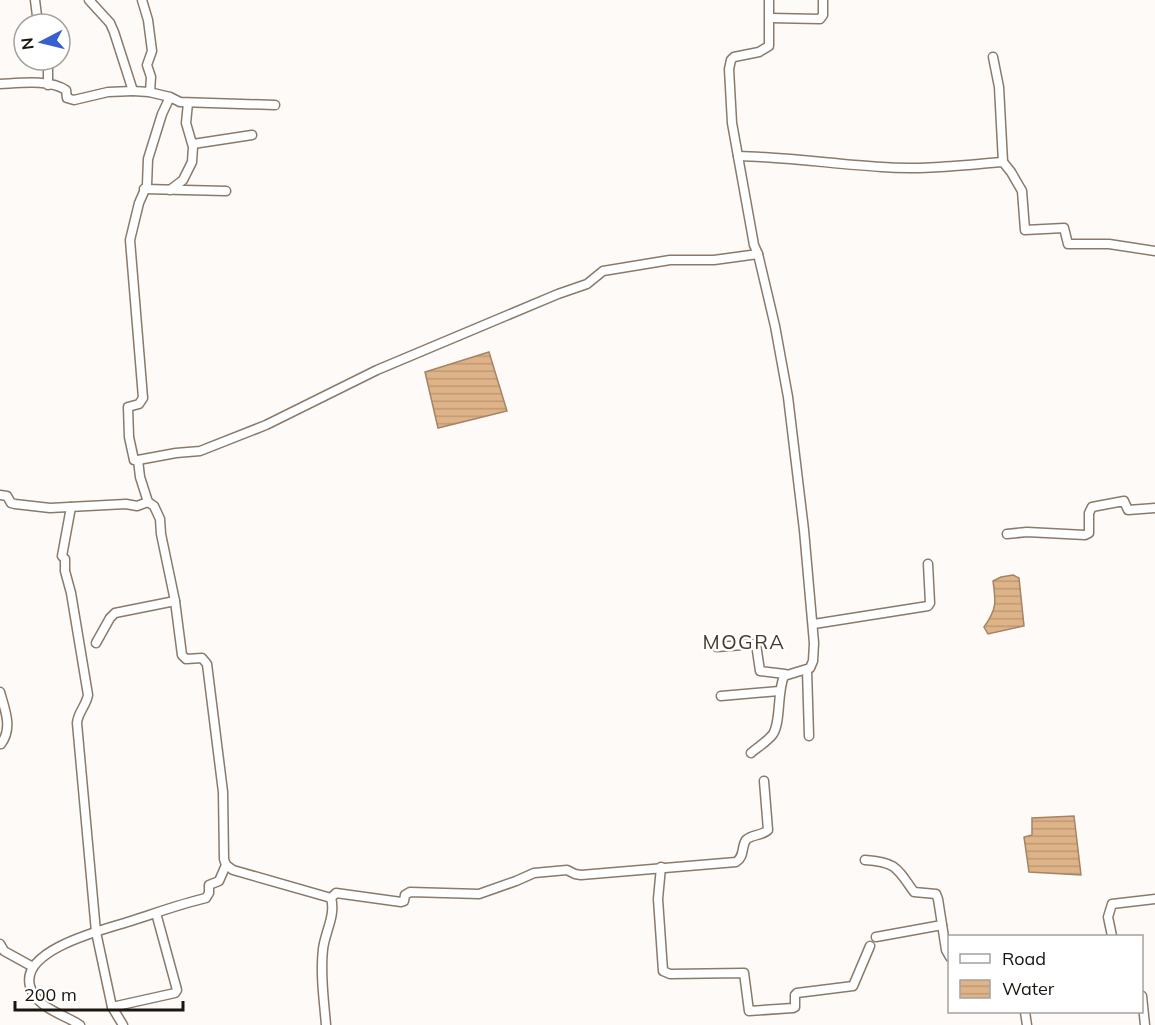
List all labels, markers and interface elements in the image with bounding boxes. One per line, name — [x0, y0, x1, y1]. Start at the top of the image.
north arrow — [12, 12, 72, 72]
text: N — [16, 37, 38, 51]
district label: MOGRA — [702, 629, 786, 654]
legend — [948, 935, 1143, 1013]
text: Road — [1002, 947, 1046, 970]
scale bar — [15, 974, 183, 1012]
text: Water — [1002, 977, 1055, 1000]
text: 200 m — [24, 983, 77, 1006]

